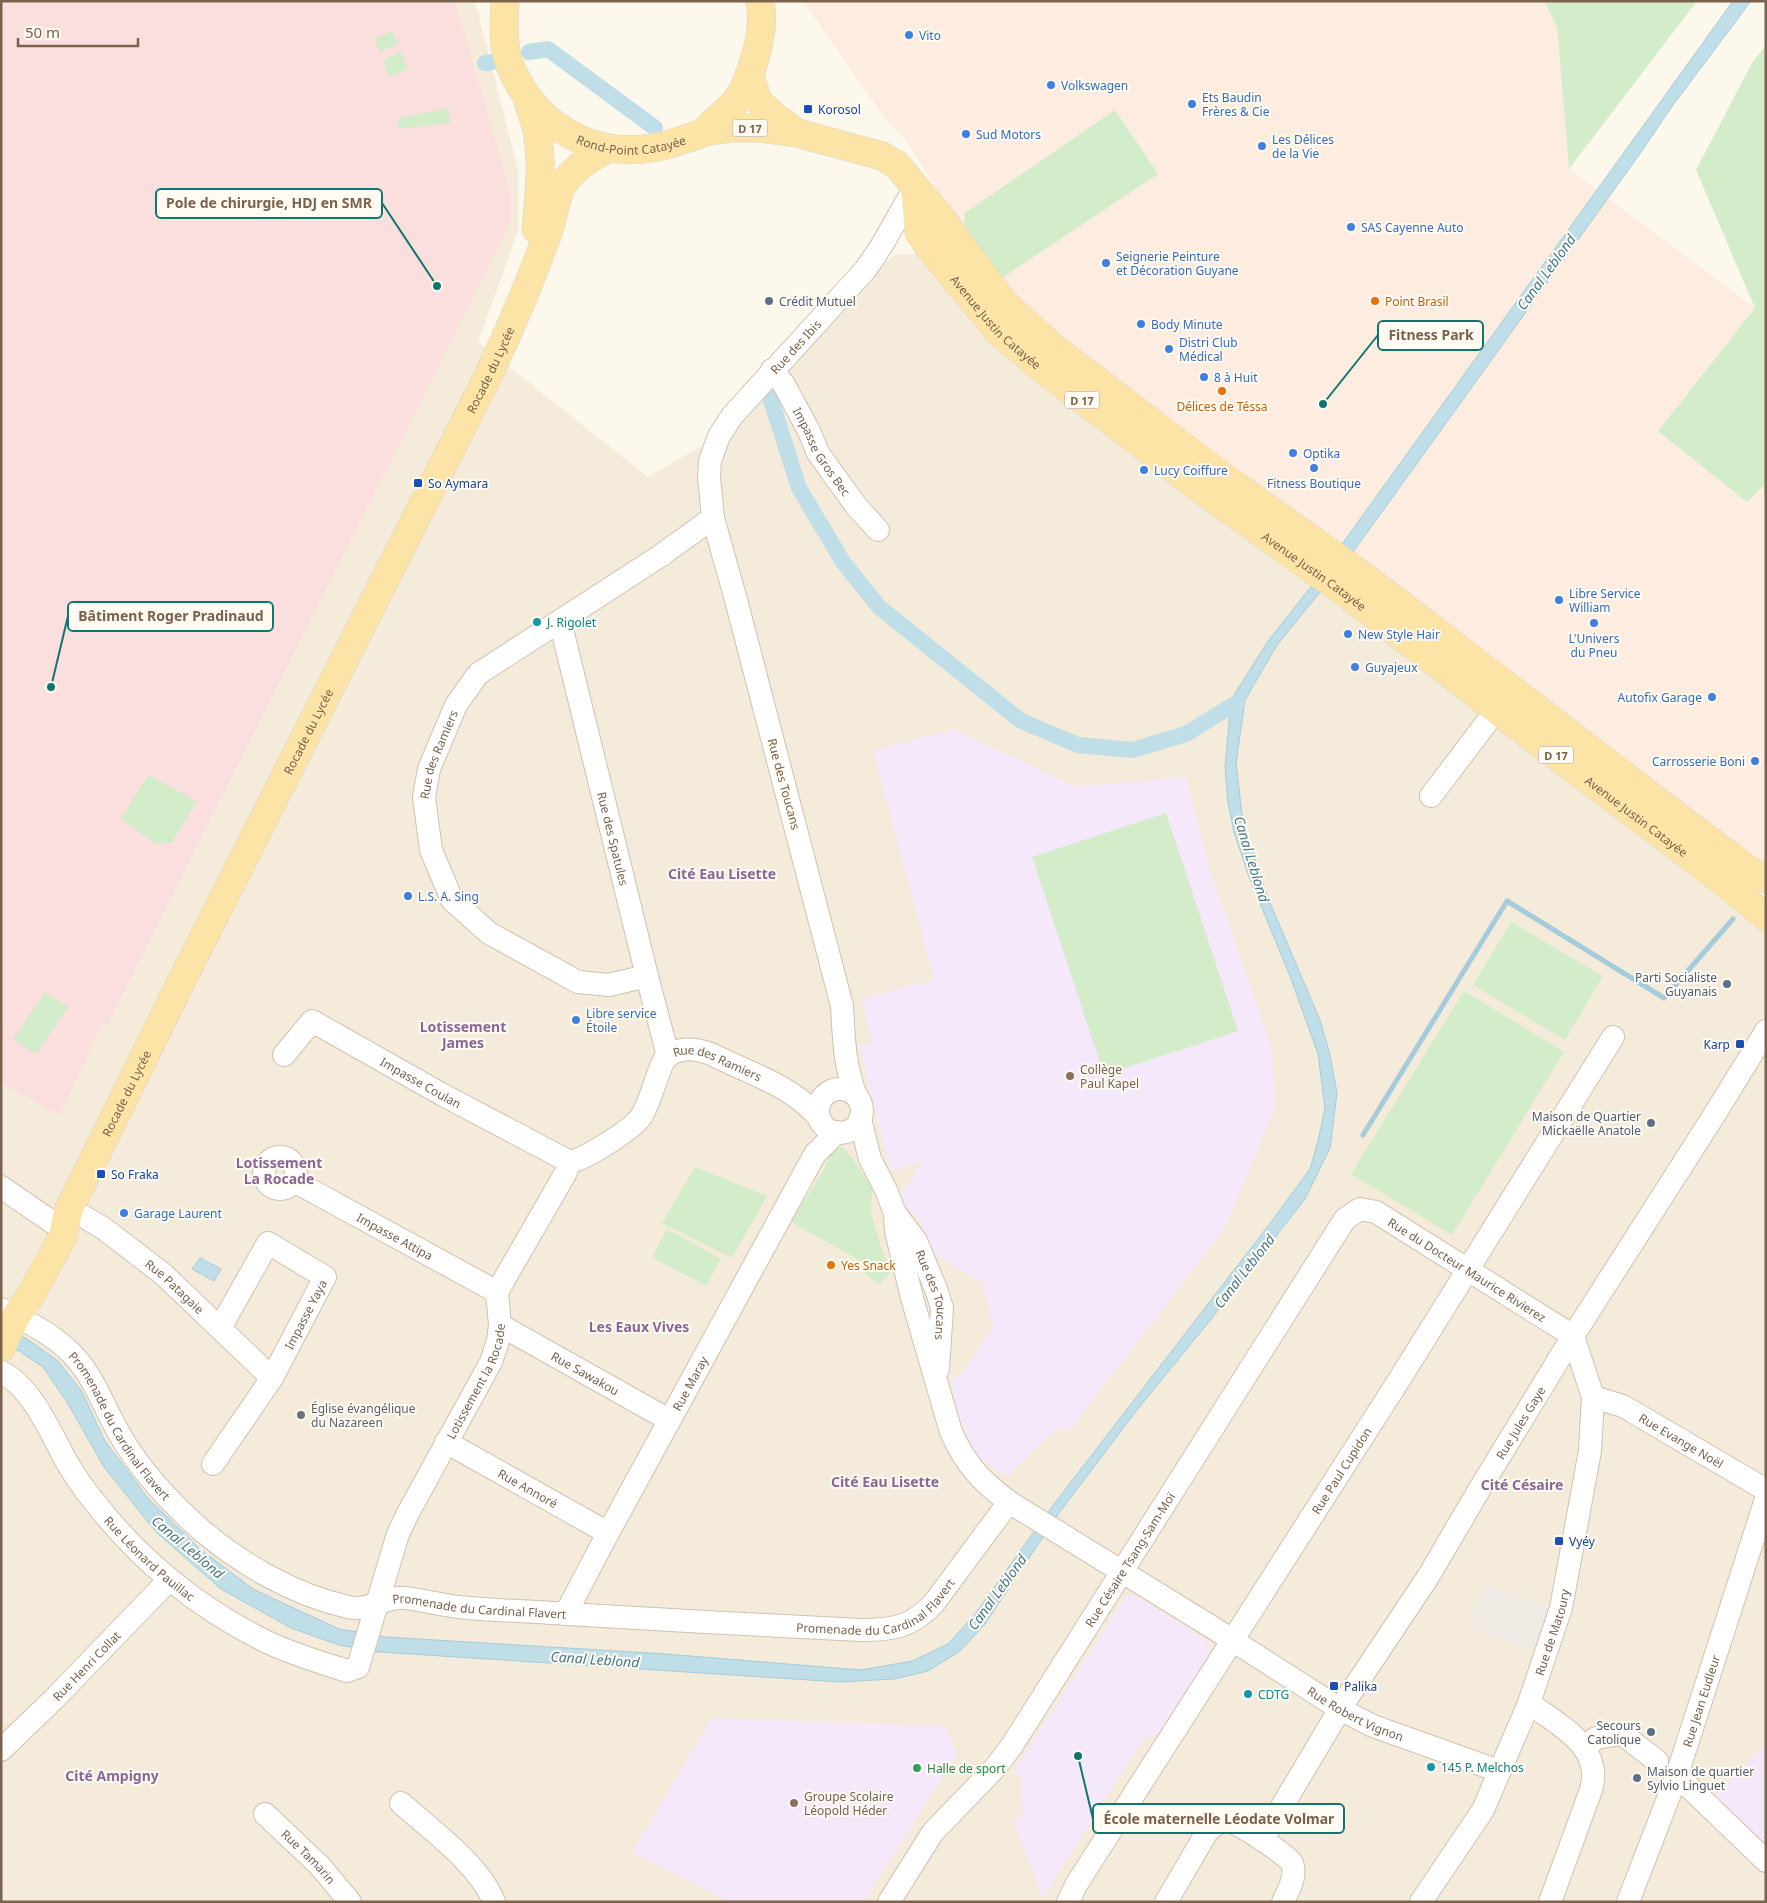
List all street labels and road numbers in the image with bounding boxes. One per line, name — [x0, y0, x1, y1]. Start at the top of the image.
road number: D 17 — [732, 120, 768, 136]
street label: Rond-Point Catayée — [574, 130, 688, 158]
street label: Avenue Justin Catayée — [947, 271, 1045, 373]
street label: Rue des Ibis — [766, 315, 825, 377]
street label: Rocade du Lycée — [462, 324, 518, 416]
road number: D 17 — [1064, 392, 1100, 408]
street label: Impasse Gros Bec — [789, 404, 855, 500]
street label: Avenue Justin Catayée — [1259, 527, 1370, 615]
street label: Rocade du Lycée — [279, 685, 337, 777]
street label: Rue des Ramiers — [415, 707, 462, 800]
street label: Rue des Toucans — [764, 736, 804, 832]
road number: D 17 — [1538, 746, 1574, 764]
street label: Avenue Justin Catayée — [1582, 772, 1692, 861]
street label: Rue des Spatules — [594, 790, 633, 887]
street label: Rue des Ramiers — [670, 1041, 765, 1085]
street label: Rocade du Lycée — [98, 1047, 155, 1139]
street label: Impasse Coulan — [377, 1053, 464, 1112]
street label: Impasse Attipa — [354, 1208, 436, 1264]
street label: Rue du Docteur Maurice Rivierez — [1385, 1213, 1550, 1326]
street label: Rue des Toucans — [912, 1247, 951, 1341]
street label: Rue Patagaie — [142, 1255, 208, 1318]
street label: Impasse Yaya — [280, 1277, 331, 1352]
street label: Lotissement la Rocade — [442, 1322, 509, 1442]
street label: Promenade du Cardinal Flavert — [65, 1347, 175, 1504]
street label: Rue Sawakou — [548, 1347, 622, 1399]
street label: Rue Maray — [668, 1352, 712, 1414]
street label: Rue Jules Gaye — [1491, 1383, 1549, 1462]
street label: Rue Evange Noël — [1636, 1409, 1727, 1472]
street label: Rue Paul Cupidon — [1307, 1424, 1375, 1517]
street label: Rue Annoré — [495, 1464, 561, 1512]
street label: Rue Césaire Tsang-Sam-Moï — [1081, 1488, 1179, 1630]
street label: Rue Léonard Pauillac — [101, 1512, 198, 1605]
street label: Promenade du Cardinal Flavert — [796, 1574, 958, 1639]
street label: Rue de Matoury — [1530, 1587, 1573, 1678]
street label: Promenade du Cardinal Flavert — [391, 1589, 568, 1622]
street label: Rue Henri Collat — [48, 1626, 125, 1704]
street label: Rue Jean Eudleur — [1678, 1653, 1724, 1749]
street label: Rue Robert Vignon — [1304, 1682, 1406, 1745]
street label: Rue Tamarin — [278, 1825, 340, 1887]

